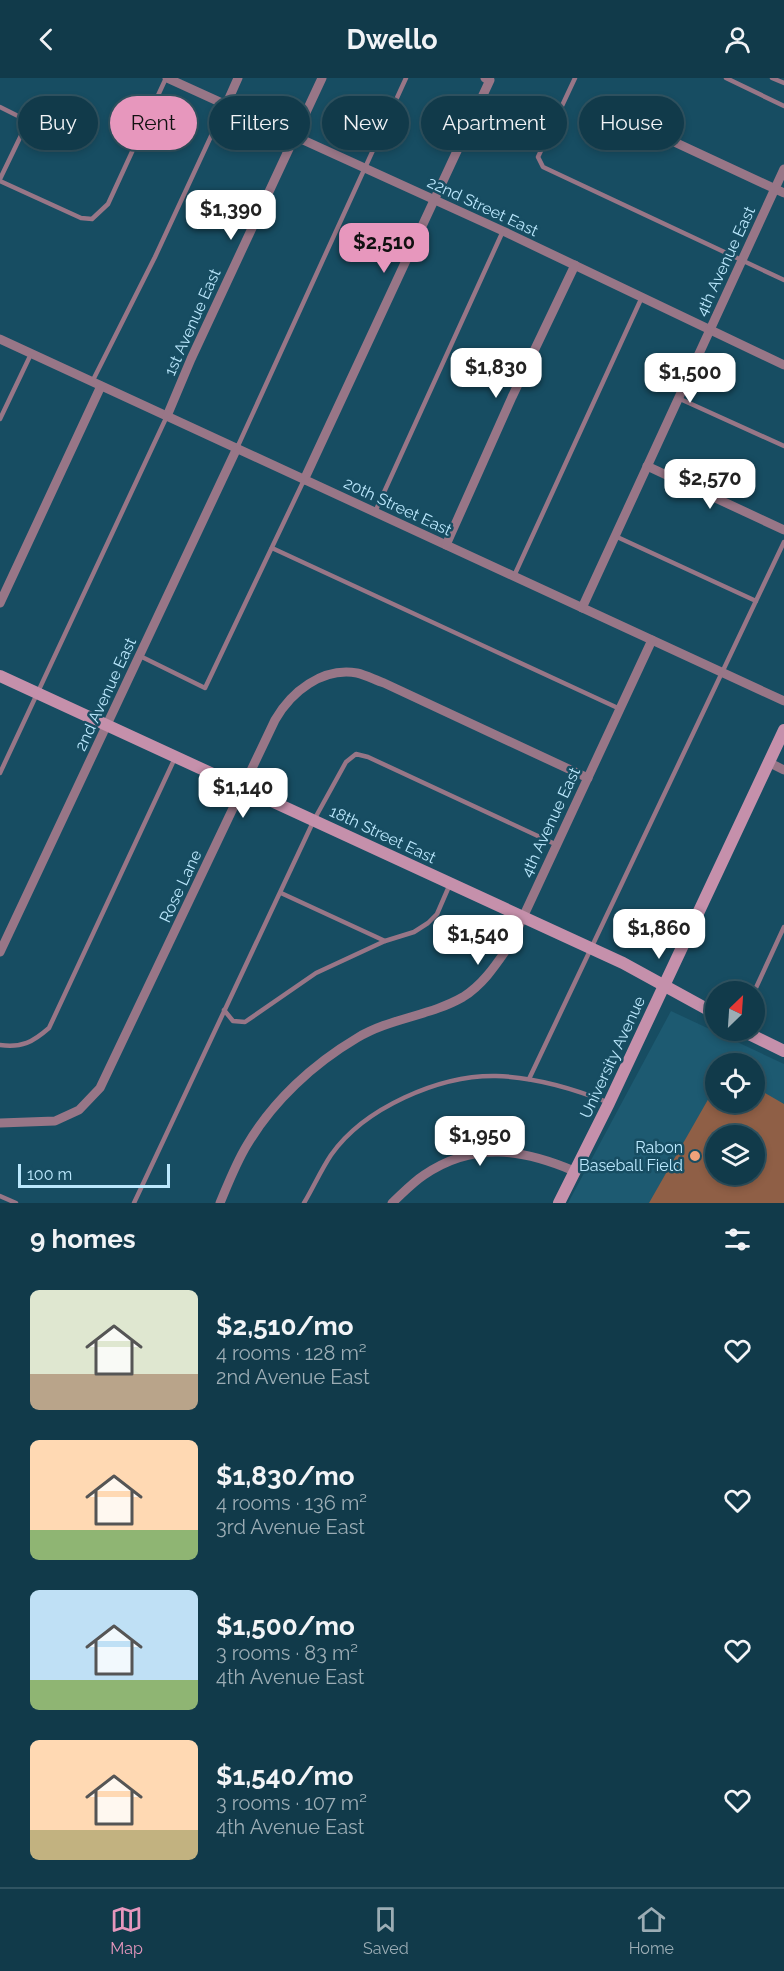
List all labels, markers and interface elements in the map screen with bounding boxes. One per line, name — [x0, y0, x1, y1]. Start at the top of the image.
icon: back — [30, 23, 63, 56]
icon: person — [721, 23, 754, 56]
text: Dwello — [346, 24, 438, 55]
chip: Buy — [18, 96, 98, 150]
chip: Rent — [110, 96, 197, 150]
chip: Filters — [209, 96, 310, 150]
chip: New — [322, 96, 409, 150]
chip: Apartment — [421, 96, 567, 150]
chip: House — [579, 96, 684, 150]
street label: 22nd Street East — [424, 172, 542, 241]
pin: $1,390 — [182, 190, 280, 241]
text: $1,390 — [200, 197, 262, 221]
street label: 4th Avenue East — [692, 203, 759, 319]
pin: $2,510 — [335, 223, 433, 274]
text: $2,510 — [353, 230, 415, 254]
street label: 1st Avenue East — [160, 265, 225, 379]
pin: $1,830 — [447, 348, 545, 399]
pin: $1,500 — [641, 353, 739, 404]
text: $1,830 — [465, 355, 527, 379]
text: $1,500 — [659, 360, 721, 384]
pin: $2,570 — [661, 459, 759, 510]
text: $2,570 — [678, 466, 742, 490]
street label: 20th Street East — [341, 473, 455, 540]
street label: 2nd Avenue East — [71, 634, 140, 754]
street label: 4th Avenue East — [517, 764, 584, 880]
pin: $1,140 — [194, 768, 292, 819]
text: $1,140 — [213, 775, 273, 799]
street label: 18th Street East — [327, 802, 440, 868]
street label: Rose Lane — [155, 847, 205, 925]
pin: $1,860 — [610, 909, 708, 960]
pin: $1,540 — [429, 915, 527, 966]
text: $1,860 — [627, 916, 691, 940]
text: $1,540 — [447, 922, 509, 946]
north arrow — [705, 981, 765, 1041]
map controls — [705, 981, 765, 1185]
street label: University Avenue — [576, 993, 649, 1121]
button: locate — [705, 1053, 765, 1113]
pin: $1,950 — [431, 1116, 529, 1167]
text: $1,950 — [449, 1123, 511, 1147]
button: layers — [705, 1125, 765, 1185]
place label: Rabon Baseball Field — [579, 1138, 683, 1175]
marker: Rabon Baseball Field — [688, 1149, 702, 1163]
scale bar — [18, 1161, 170, 1188]
text: 100 m — [27, 1165, 72, 1184]
icon: filters — [721, 1223, 754, 1256]
text: 9 homes — [30, 1224, 136, 1254]
text: $2,510/mo — [216, 1311, 353, 1341]
icon: home — [78, 1314, 150, 1386]
icon: heart — [721, 1334, 754, 1367]
text: 4 rooms · 128 m² — [216, 1341, 367, 1365]
text: 2nd Avenue East — [216, 1365, 370, 1389]
text: $1,830/mo — [216, 1461, 355, 1491]
icon: home — [78, 1464, 150, 1536]
icon: heart — [721, 1484, 754, 1517]
text: 4 rooms · 136 m² — [216, 1491, 367, 1515]
text: 3rd Avenue East — [216, 1515, 365, 1539]
text: $1,500/mo — [216, 1611, 355, 1641]
icon: home — [78, 1614, 150, 1686]
icon: heart — [721, 1634, 754, 1667]
text: 3 rooms · 83 m² — [216, 1641, 358, 1665]
text: 4th Avenue East — [216, 1665, 364, 1689]
text: $1,540/mo — [216, 1761, 354, 1791]
icon: home — [78, 1764, 150, 1836]
icon: heart — [721, 1784, 754, 1817]
text: 3 rooms · 107 m² — [216, 1791, 367, 1815]
text: 4th Avenue East — [216, 1815, 364, 1839]
tab: Map — [110, 1903, 143, 1958]
tab: Saved — [363, 1903, 409, 1958]
tab: Home — [629, 1903, 674, 1958]

